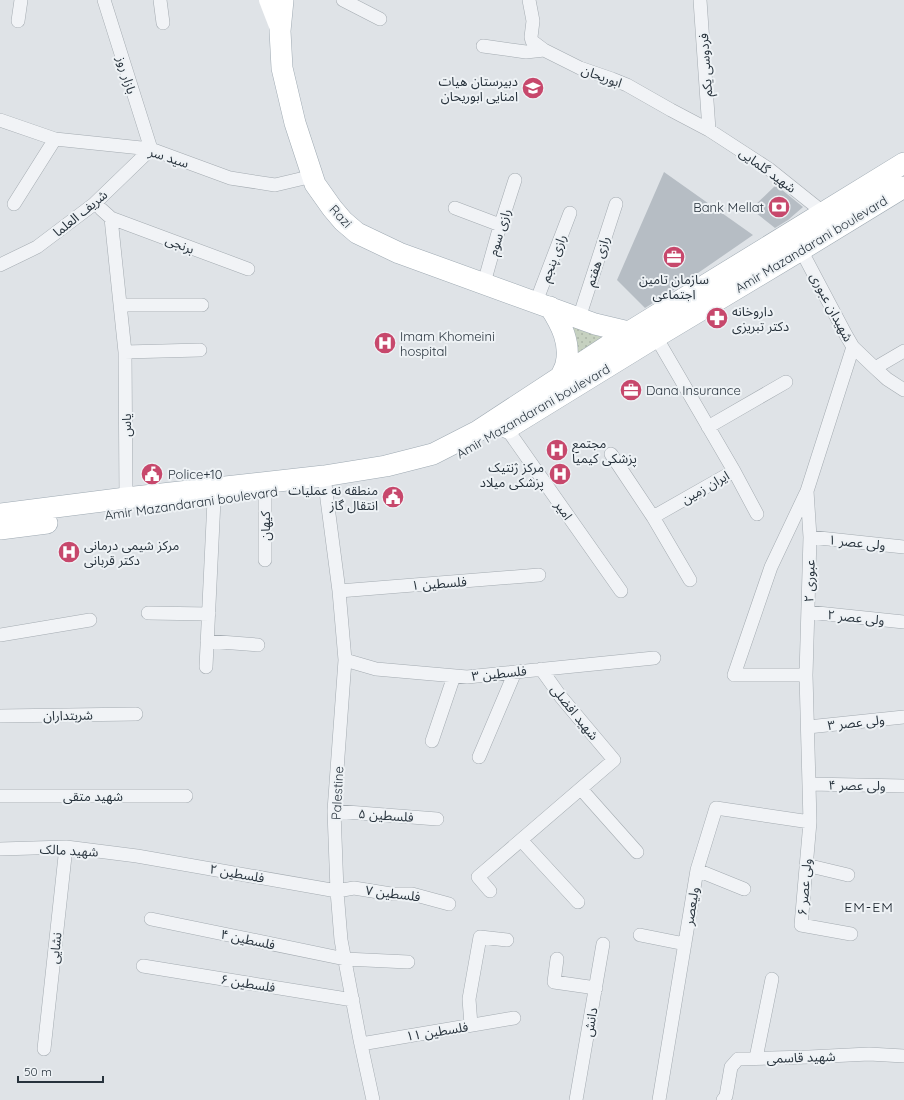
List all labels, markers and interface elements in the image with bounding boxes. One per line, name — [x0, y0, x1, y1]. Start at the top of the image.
street label: فردوسی یکم — [695, 32, 718, 97]
street label: بازار روز — [113, 53, 140, 96]
street label: ابوریحان — [579, 61, 624, 92]
place label: دبیرستان هیات امنایی ابوریحان — [438, 73, 518, 105]
school or university icon: دبیرستان هیات امنایی ابوریحان — [520, 75, 546, 101]
street label: سید سر — [146, 143, 191, 171]
street label: شهید گلمایی — [736, 144, 799, 197]
street label: شریف العلما — [50, 186, 110, 240]
street label: Amir Mazandarani boulevard — [732, 192, 890, 296]
bank icon: Bank Mellat — [766, 194, 792, 220]
place label: Bank Mellat — [693, 199, 764, 215]
street label: Razi — [326, 201, 356, 231]
street label: رازی سوم — [484, 207, 516, 258]
street label: برنجی — [163, 231, 197, 258]
street label: رازی پنجم — [537, 232, 572, 285]
street label: رازی هفتم — [581, 234, 615, 289]
office icon: سازمان تامین اجتماعی — [661, 244, 687, 270]
street label: شهیدان عبوری — [806, 270, 857, 345]
place label: سازمان تامین اجتماعی — [639, 271, 709, 303]
place label: داروخانه دکتر تبریزی — [732, 303, 789, 335]
pharmacy icon: داروخانه دکتر تبریزی — [704, 305, 730, 331]
place label: Imam Khomeini hospital — [400, 328, 495, 359]
hospital icon: Imam Khomeini hospital — [372, 330, 398, 356]
street label: Amir Mazandarani boulevard — [453, 360, 613, 462]
office icon: Dana Insurance — [618, 377, 644, 403]
place label: Dana Insurance — [646, 382, 741, 398]
street label: یاس — [118, 413, 135, 437]
place label: مجتمع پزشکی کیمیا — [572, 435, 637, 468]
hospital icon: مجتمع پزشکی کیمیا — [544, 437, 570, 463]
place label: مرکز ژنتیک پزشکی میلاد — [480, 459, 544, 492]
public building icon: Police+10 — [139, 461, 165, 487]
hospital icon: مرکز ژنتیک پزشکی میلاد — [547, 461, 573, 487]
place label: Police+10 — [168, 466, 223, 482]
street label: ایران زمین — [678, 467, 732, 508]
place label: منطقه نه عملیات انتقال گاز — [288, 482, 378, 514]
street label: Amir Mazandarani boulevard — [103, 483, 279, 523]
public building icon: منطقه نه عملیات انتقال گاز — [380, 484, 406, 510]
street label: امیر — [551, 496, 576, 523]
street label: کیهان — [257, 511, 274, 541]
street label: ولی عصر ۱ — [828, 531, 887, 554]
place label: مرکز شیمی درمانی دکتر قربانی — [84, 537, 179, 569]
hospital icon: مرکز شیمی درمانی دکتر قربانی — [56, 539, 82, 565]
street label: عبوری ۲ — [800, 559, 819, 603]
street label: فلسطین ۱ — [411, 573, 467, 594]
street label: ولی عصر ۲ — [827, 606, 886, 629]
street label: فلسطین ۳ — [471, 662, 528, 685]
street label: شهید افضلی — [547, 681, 602, 744]
street label: شربتداران — [43, 707, 93, 724]
street label: ولی عصر ۳ — [827, 711, 886, 734]
street label: Palestine — [328, 766, 346, 820]
street label: ولی عصر ۴ — [828, 777, 886, 795]
street label: شهید متقی — [63, 788, 123, 805]
street label: فلسطین ۵ — [358, 805, 414, 826]
street label: شهید مالک — [39, 840, 99, 861]
street label: ولی عصر ۶ — [794, 858, 815, 916]
street label: فلسطین ۲ — [208, 860, 266, 887]
street label: فلسطین ۷ — [364, 882, 422, 905]
street label: ولیعصر — [680, 886, 702, 927]
district label: EM-EM — [844, 898, 894, 916]
street label: فلسطین ۴ — [219, 925, 277, 954]
street label: نشایی — [45, 931, 66, 965]
street label: فلسطین ۶ — [219, 971, 277, 996]
street label: دانش — [580, 1006, 601, 1038]
street label: فلسطین ۱۱ — [405, 1018, 470, 1045]
street label: شهید قاسمی — [766, 1048, 836, 1067]
scale bar — [18, 1058, 103, 1084]
text: 50 m — [24, 1064, 52, 1079]

